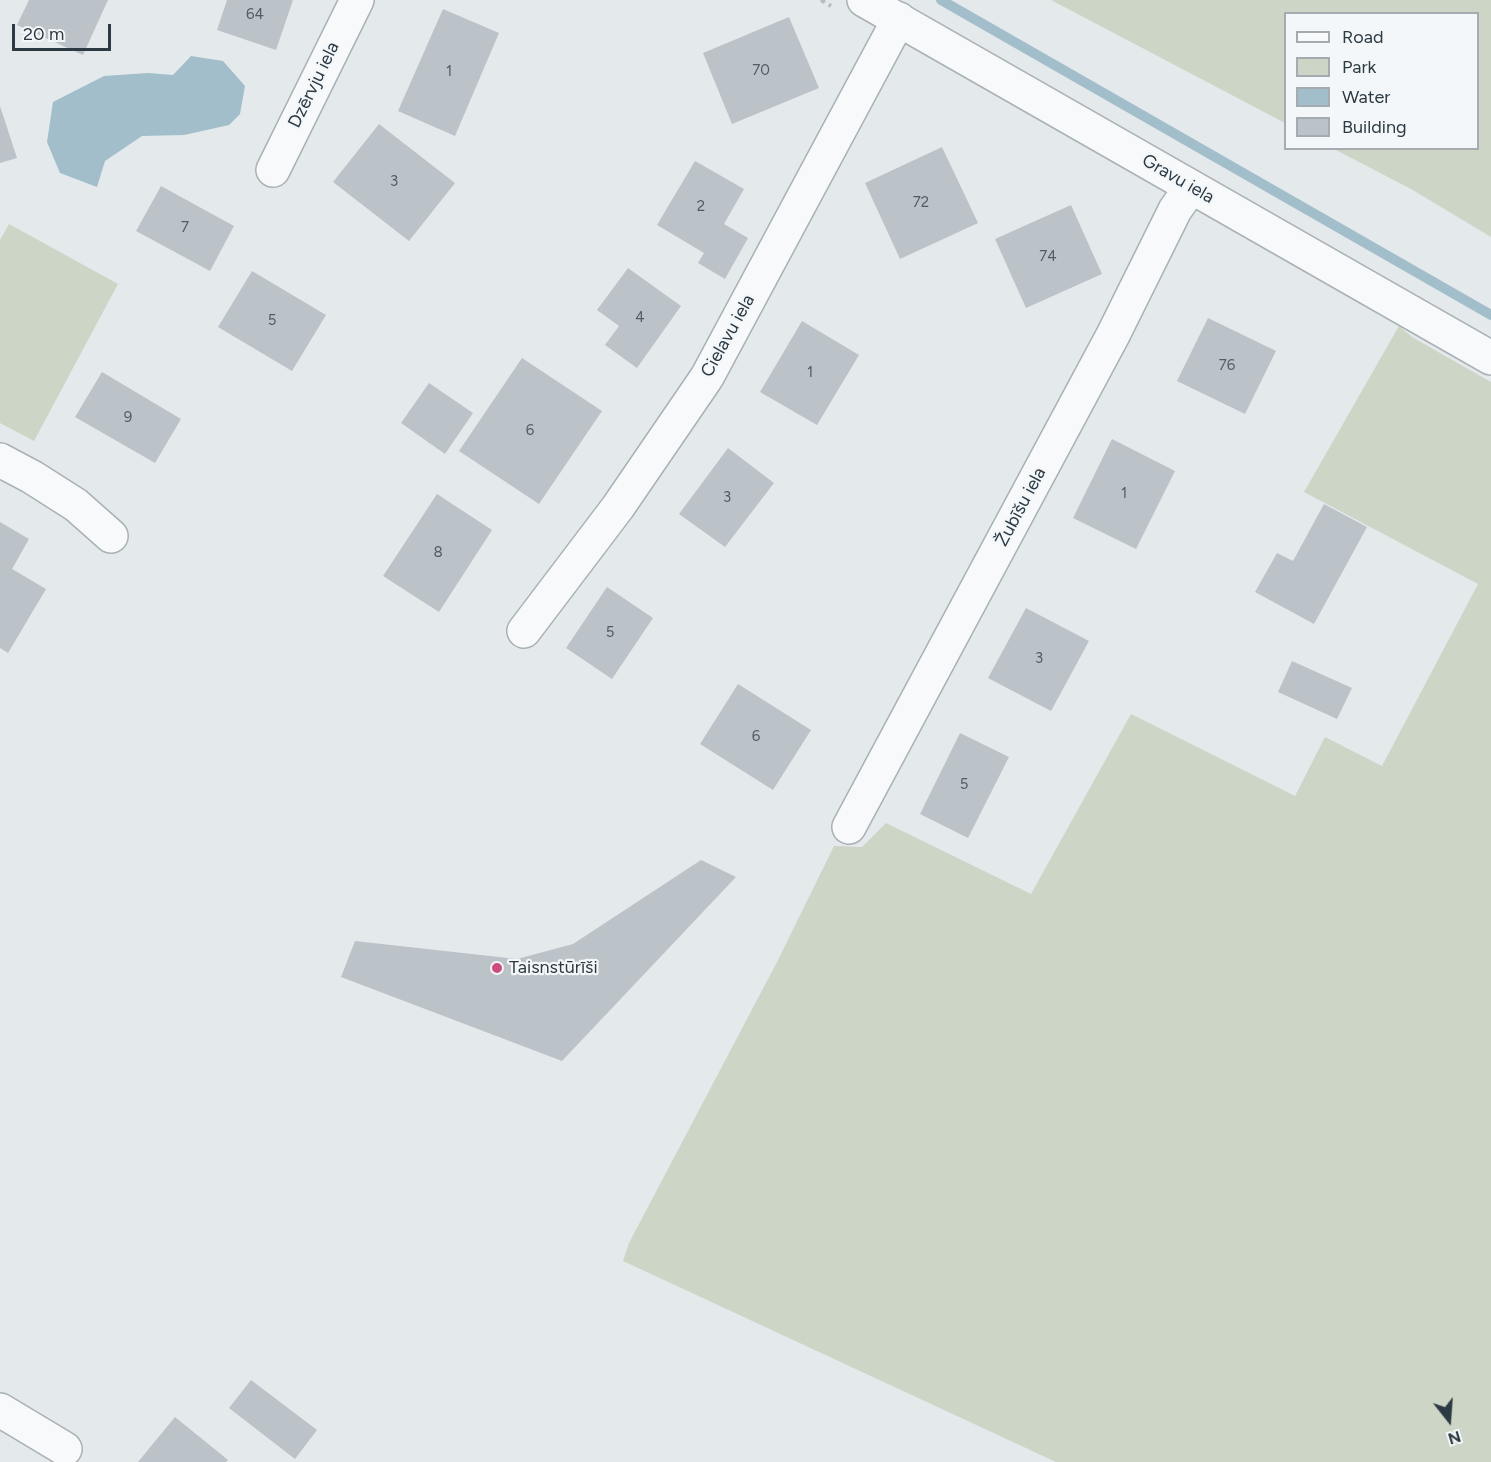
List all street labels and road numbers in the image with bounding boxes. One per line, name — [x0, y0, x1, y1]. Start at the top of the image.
street label: Dzērvju iela — [284, 38, 344, 132]
street label: Gravu iela — [1138, 150, 1218, 208]
street label: Cielavu iela — [696, 291, 760, 381]
street label: Žubīšu iela — [991, 464, 1051, 550]

